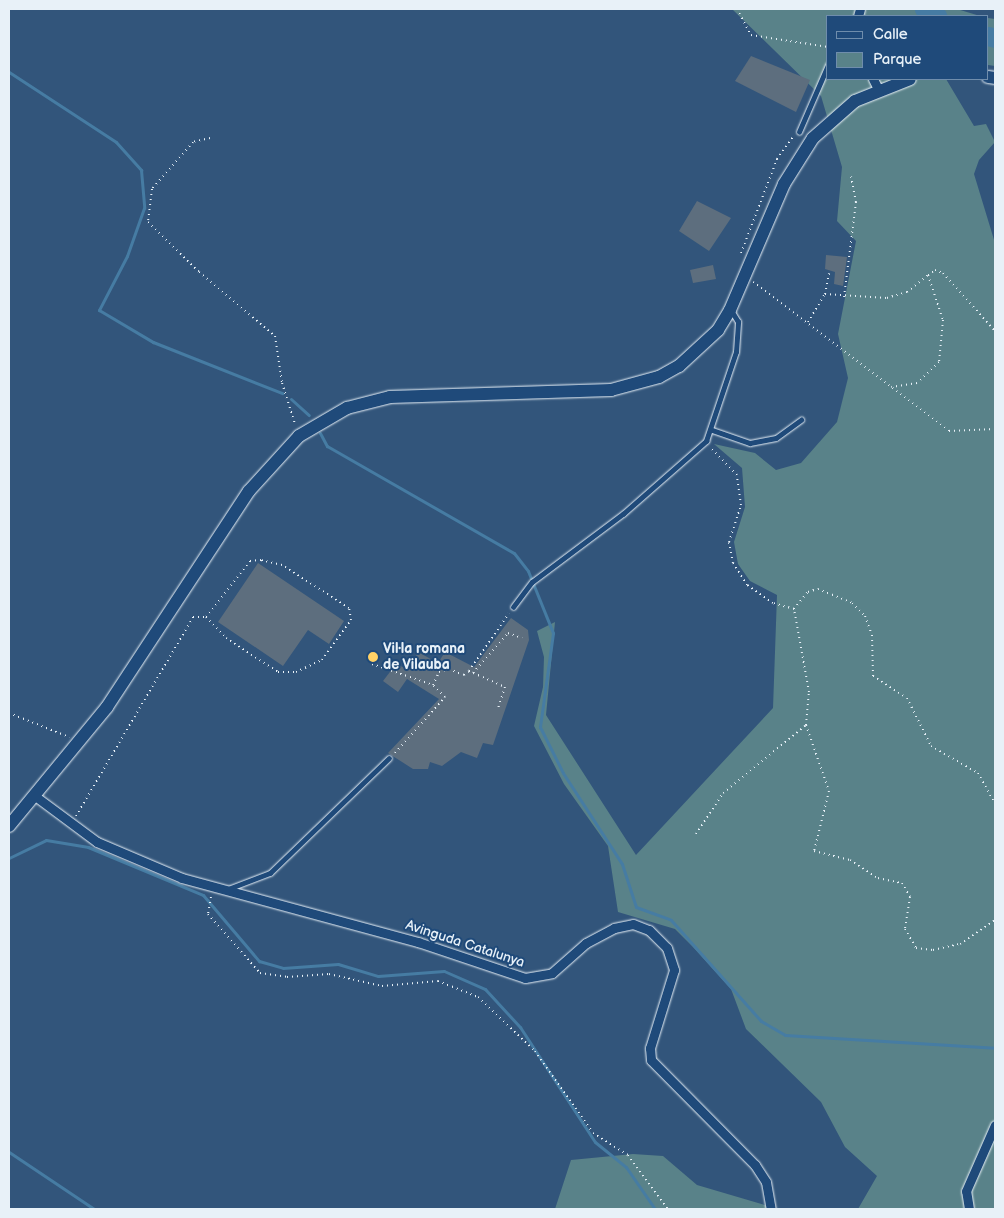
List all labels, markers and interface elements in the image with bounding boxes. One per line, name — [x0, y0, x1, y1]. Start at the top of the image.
legend — [826, 15, 989, 80]
text: Calle — [873, 25, 908, 44]
text: Parque — [873, 50, 921, 69]
place label: Vil·la romana de Vilauba — [383, 641, 465, 674]
marker: Vil·la romana de Vilauba — [367, 651, 379, 663]
street label: Avinguda Catalunya — [403, 917, 527, 971]

